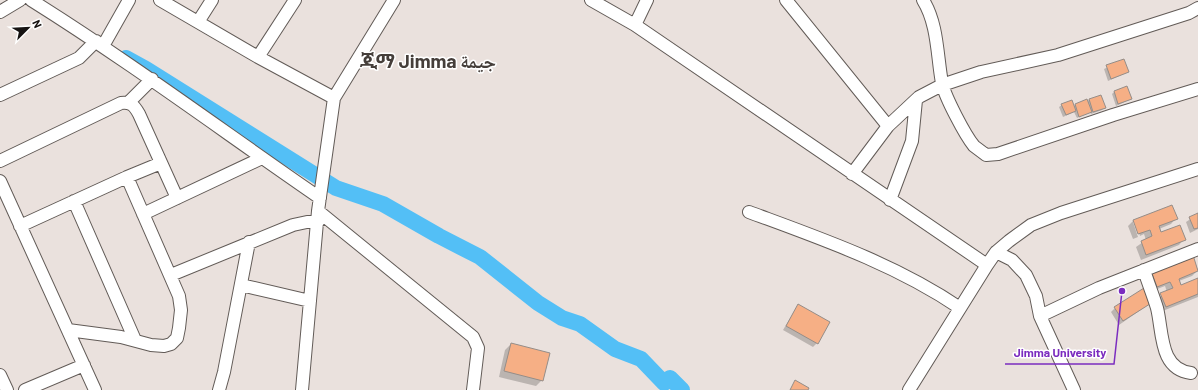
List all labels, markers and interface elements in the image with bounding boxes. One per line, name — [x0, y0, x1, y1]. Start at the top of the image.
north arrow — [8, 8, 48, 48]
text: N — [30, 18, 45, 30]
district label: ጂማ Jimma جيمة — [360, 49, 496, 73]
callout: Jimma University — [1005, 340, 1114, 364]
text: Jimma University — [1014, 345, 1106, 359]

